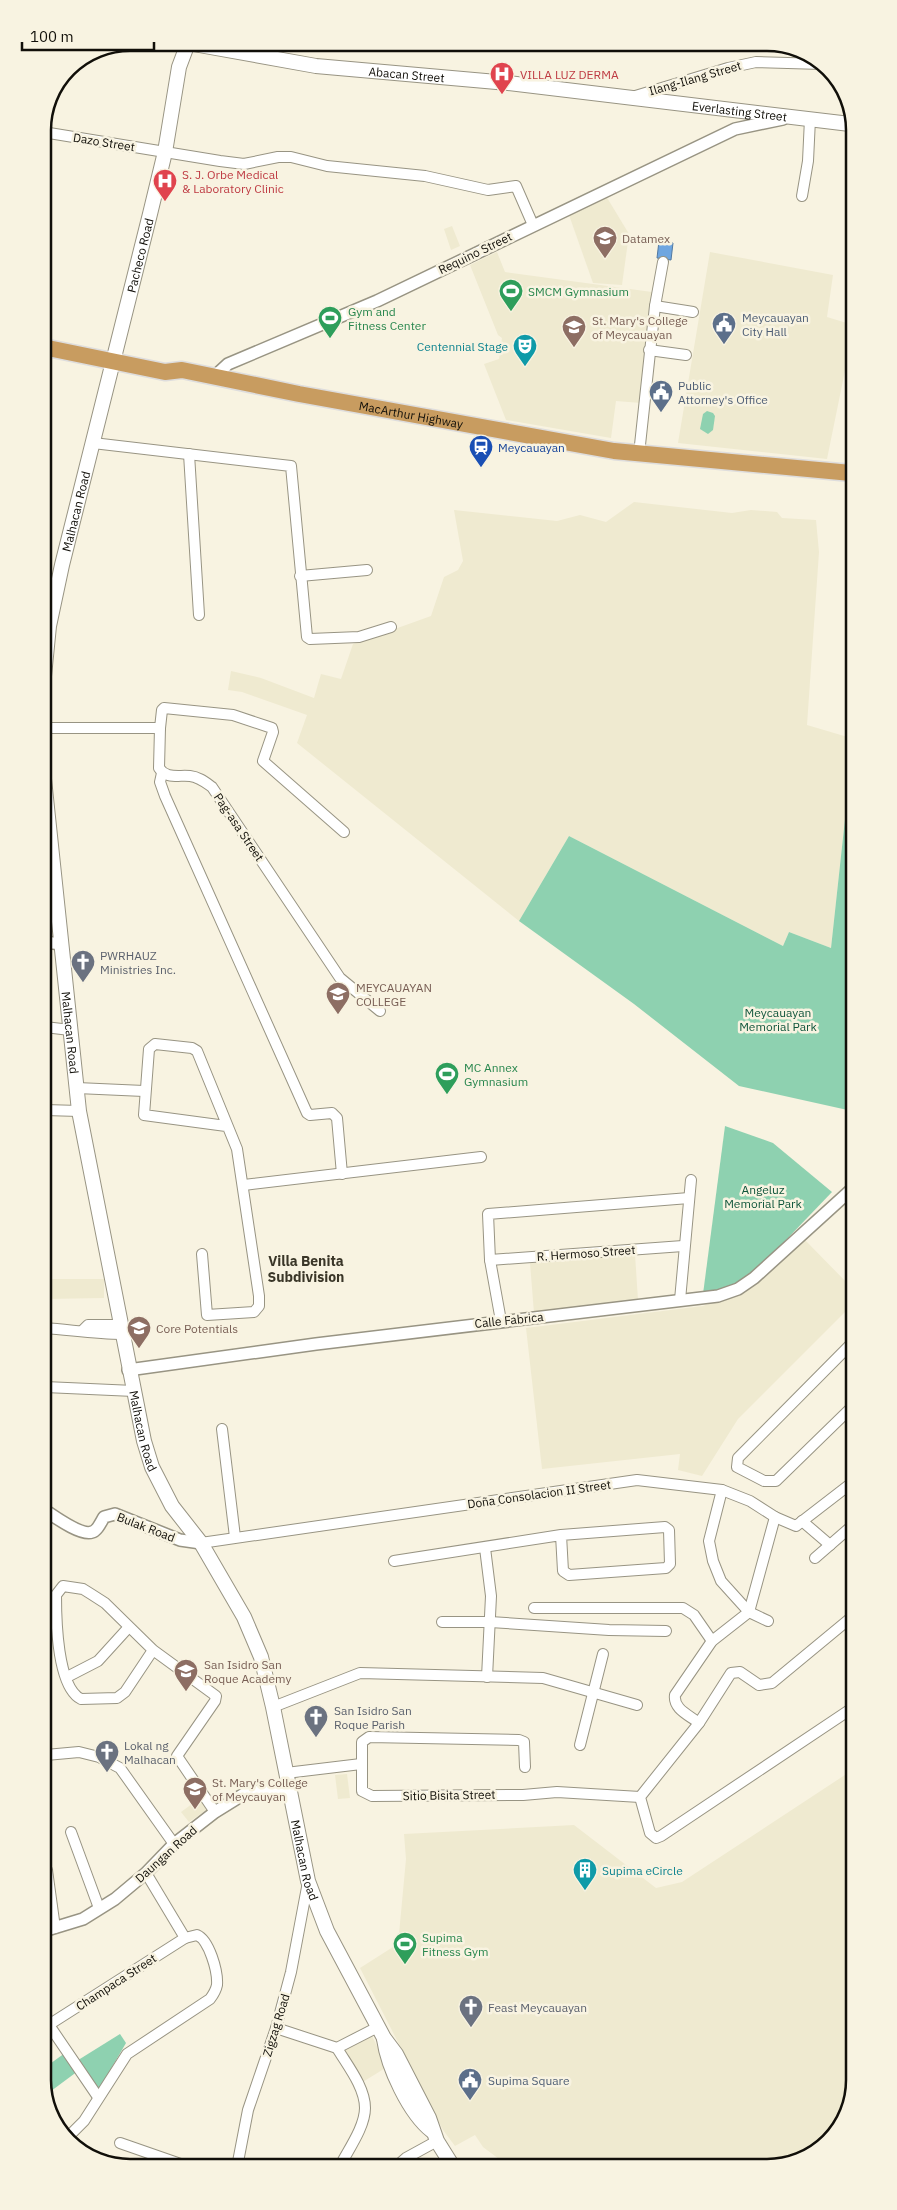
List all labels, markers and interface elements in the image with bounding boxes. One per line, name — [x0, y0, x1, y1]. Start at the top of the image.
scale bar — [22, 20, 155, 52]
text: 100 m — [30, 27, 74, 46]
street label: Ilang-Ilang Street — [647, 58, 743, 98]
hospital icon: VILLA LUZ DERMA — [489, 61, 515, 95]
street label: Abacan Street — [368, 63, 445, 85]
place label: VILLA LUZ DERMA — [520, 67, 619, 82]
street label: Everlasting Street — [691, 98, 788, 124]
street label: Dazo Street — [72, 130, 136, 154]
place label: S. J. Orbe Medical & Laboratory Clinic — [182, 167, 284, 196]
hospital icon: S. J. Orbe Medical & Laboratory Clinic — [152, 168, 178, 202]
street label: Pacheco Road — [123, 216, 156, 294]
school or university icon: Datamex — [592, 225, 618, 259]
street label: Requino Street — [436, 229, 514, 277]
place label: Datamex — [622, 231, 670, 246]
sports icon: SMCM Gymnasium — [498, 278, 524, 312]
place label: SMCM Gymnasium — [528, 284, 629, 299]
place label: Gym and Fitness Center — [348, 304, 426, 333]
sports icon: Gym and Fitness Center — [317, 305, 343, 339]
place label: Meycauayan City Hall — [742, 310, 809, 339]
public building icon: Meycauayan City Hall — [711, 311, 737, 345]
place label: St. Mary's College of Meycauayan — [592, 313, 688, 342]
school or university icon: St. Mary's College of Meycauayan — [561, 314, 587, 348]
theatre icon: Centennial Stage — [512, 333, 538, 367]
place label: Centennial Stage — [417, 339, 508, 354]
place label: Public Attorney's Office — [678, 378, 768, 407]
public building icon: Public Attorney's Office — [648, 379, 674, 413]
street label: MacArthur Highway — [358, 397, 464, 431]
station icon: Meycauayan — [468, 434, 494, 468]
place label: Meycauayan — [498, 440, 565, 455]
street label: Malhacan Road — [58, 469, 93, 553]
street label: Pag-asa Street — [211, 790, 267, 864]
place label: PWRHAUZ Ministries Inc. — [100, 948, 176, 977]
church icon: PWRHAUZ Ministries Inc. — [70, 949, 96, 983]
place label: MEYCAUAYAN COLLEGE — [356, 980, 432, 1009]
school or university icon: MEYCAUAYAN COLLEGE — [325, 981, 351, 1015]
street label: Malhacan Road — [59, 991, 83, 1074]
park label: Meycauayan Memorial Park — [739, 1005, 818, 1034]
place label: MC Annex Gymnasium — [464, 1060, 528, 1089]
sports icon: MC Annex Gymnasium — [434, 1061, 460, 1095]
park label: Angeluz Memorial Park — [724, 1182, 803, 1211]
street label: R. Hermoso Street — [536, 1242, 636, 1264]
district label: Villa Benita Subdivision — [268, 1252, 344, 1286]
street label: Calle Fabrica — [474, 1309, 545, 1331]
school or university icon: Core Potentials — [126, 1315, 152, 1349]
place label: Core Potentials — [156, 1321, 238, 1336]
street label: Malhacan Road — [127, 1389, 160, 1474]
street label: Doña Consolacion II Street — [466, 1476, 612, 1512]
street label: Bulak Road — [115, 1509, 177, 1545]
place label: San Isidro San Roque Academy — [204, 1657, 291, 1686]
school or university icon: San Isidro San Roque Academy — [173, 1658, 199, 1692]
place label: San Isidro San Roque Parish — [334, 1703, 412, 1732]
church icon: San Isidro San Roque Parish — [303, 1704, 329, 1738]
place label: Lokal ng Malhacan — [124, 1738, 176, 1767]
church icon: Lokal ng Malhacan — [94, 1739, 120, 1773]
place label: St. Mary's College of Meycauyan — [212, 1775, 308, 1804]
school or university icon: St. Mary's College of Meycauyan — [182, 1776, 208, 1810]
street label: Sitio Bisita Street — [402, 1787, 496, 1803]
street label: Malhacan Road — [288, 1818, 322, 1902]
street label: Daungan Road — [132, 1822, 200, 1886]
building icon: Supima eCircle — [572, 1857, 598, 1891]
place label: Supima eCircle — [602, 1863, 683, 1878]
place label: Supima Fitness Gym — [422, 1930, 489, 1959]
sports icon: Supima Fitness Gym — [392, 1931, 418, 1965]
street label: Champaca Street — [73, 1950, 159, 2014]
street label: Zigzag Road — [259, 1992, 293, 2058]
church icon: Feast Meycauayan — [458, 1994, 484, 2028]
place label: Feast Meycauayan — [488, 2000, 587, 2015]
public building icon: Supima Square — [457, 2067, 483, 2101]
place label: Supima Square — [488, 2073, 570, 2088]

